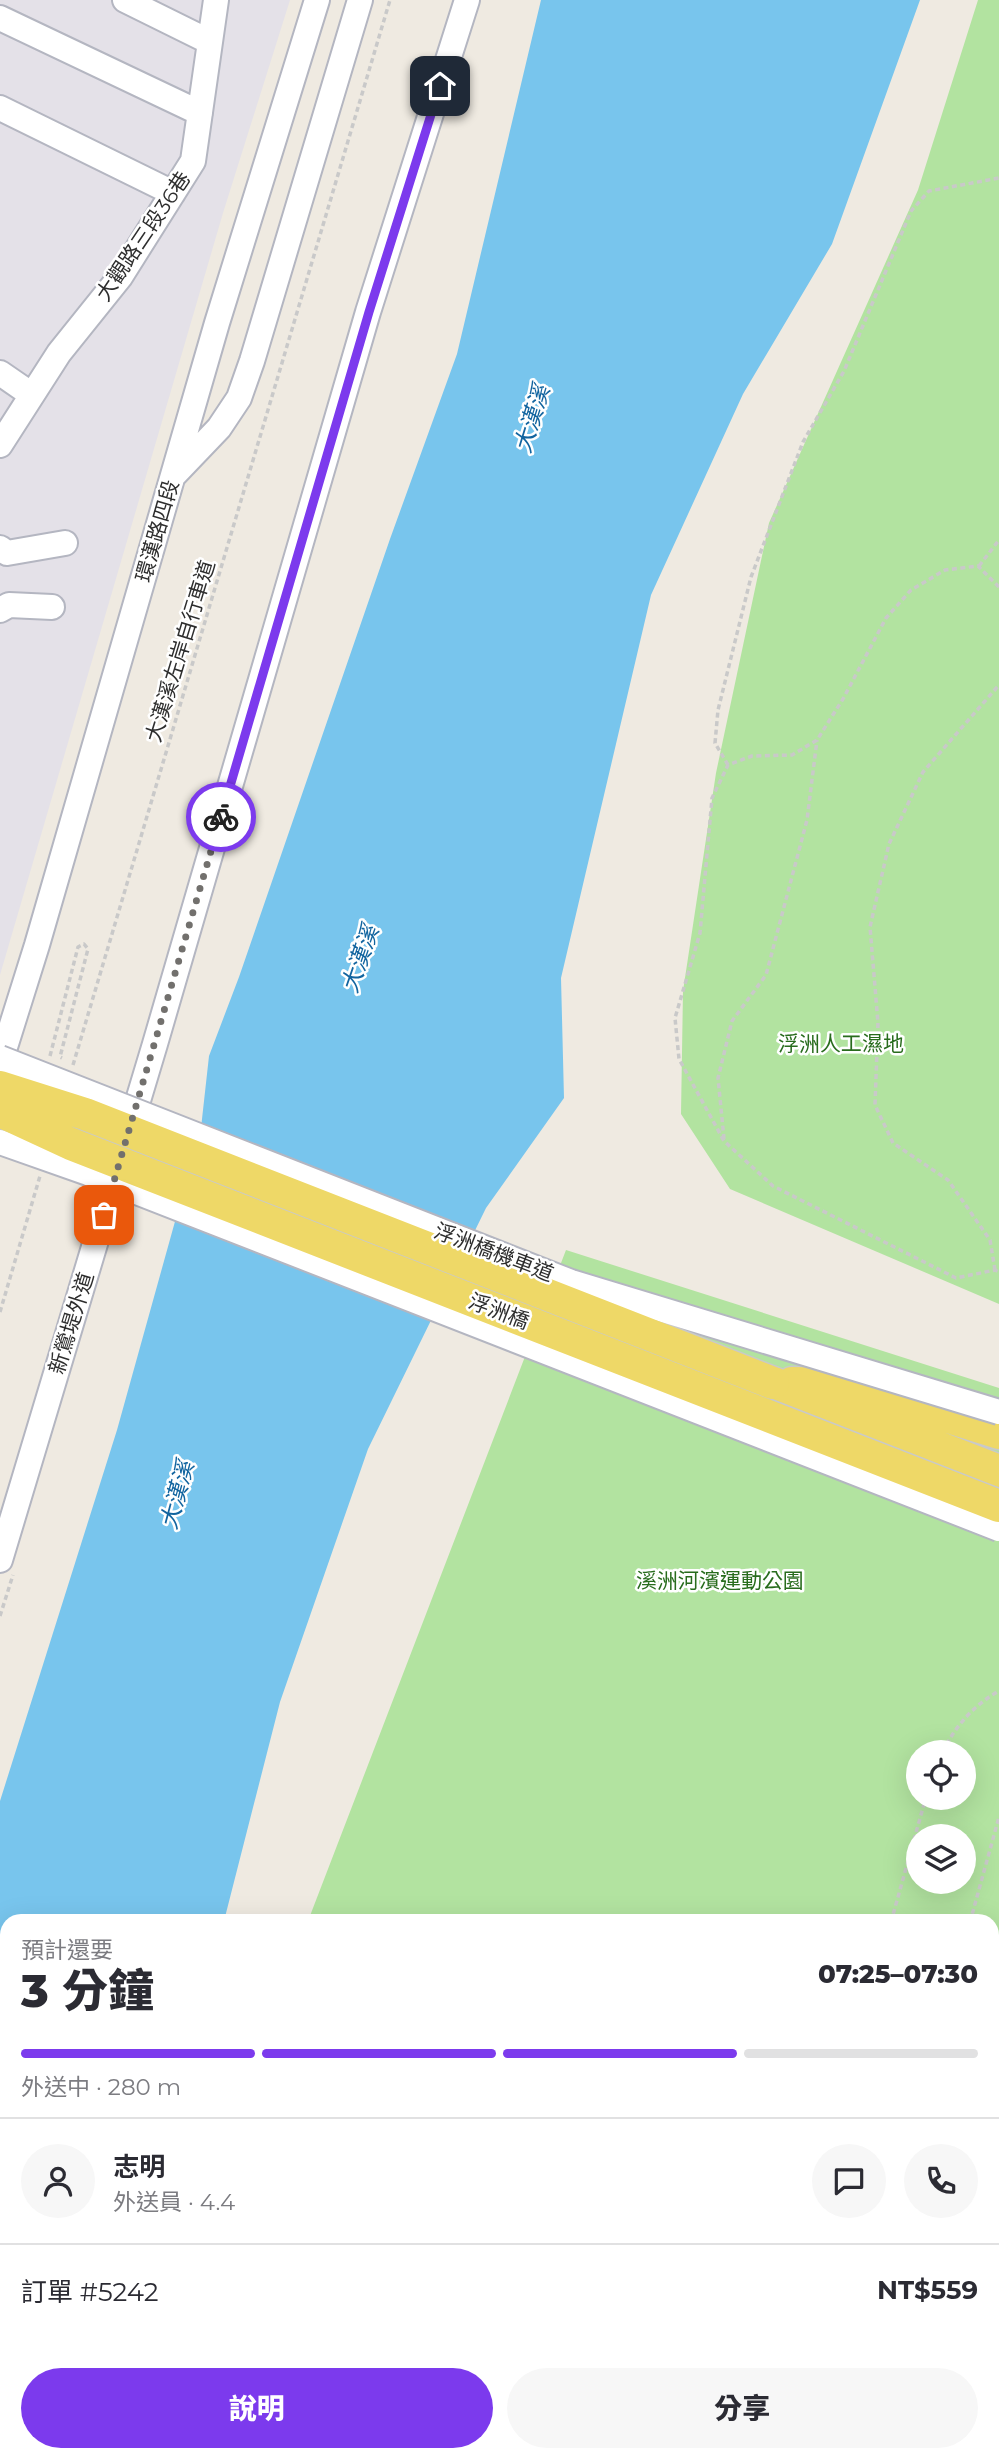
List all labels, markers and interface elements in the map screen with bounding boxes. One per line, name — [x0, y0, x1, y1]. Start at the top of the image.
pin — [410, 56, 470, 116]
icon: home — [421, 67, 459, 105]
street label: 大觀路三段36巷 — [91, 167, 195, 305]
water label: 大漢溪 — [509, 379, 556, 456]
street label: 環漢路四段 — [131, 477, 183, 585]
street label: 大漢溪左岸自行車道 — [140, 557, 220, 745]
courier — [186, 782, 256, 852]
icon: bike — [202, 798, 240, 836]
water label: 大漢溪 — [336, 919, 385, 996]
park label: 浮洲人工濕地 — [778, 1031, 904, 1056]
pin — [74, 1185, 134, 1245]
icon: bag — [85, 1196, 123, 1234]
street label: 浮洲橋機車道 — [431, 1218, 557, 1286]
street label: 新鶯堤外道 — [44, 1269, 98, 1377]
street label: 浮洲橋 — [465, 1288, 533, 1334]
water label: 大漢溪 — [155, 1455, 200, 1532]
park label: 溪洲河濱運動公園 — [636, 1568, 804, 1593]
map controls — [906, 1740, 976, 1894]
button: locate — [906, 1740, 976, 1810]
button: layers — [906, 1824, 976, 1894]
text: 預計還要 — [21, 1936, 113, 1964]
text: 07:25–07:30 — [818, 1958, 978, 1990]
text: 3 分鐘 — [21, 1962, 154, 2019]
text: 外送中 · 280 m — [21, 2073, 181, 2101]
button: person — [21, 2144, 95, 2218]
button: chat — [812, 2144, 886, 2218]
button: phone — [904, 2144, 978, 2218]
text: 志明 — [113, 2151, 165, 2183]
text: 外送員 · 4.4 — [113, 2188, 235, 2216]
text: NT$559 — [877, 2274, 978, 2306]
text: 訂單 #5242 — [21, 2276, 159, 2308]
button: 說明 — [21, 2368, 493, 2448]
button: 分享 — [507, 2368, 978, 2448]

